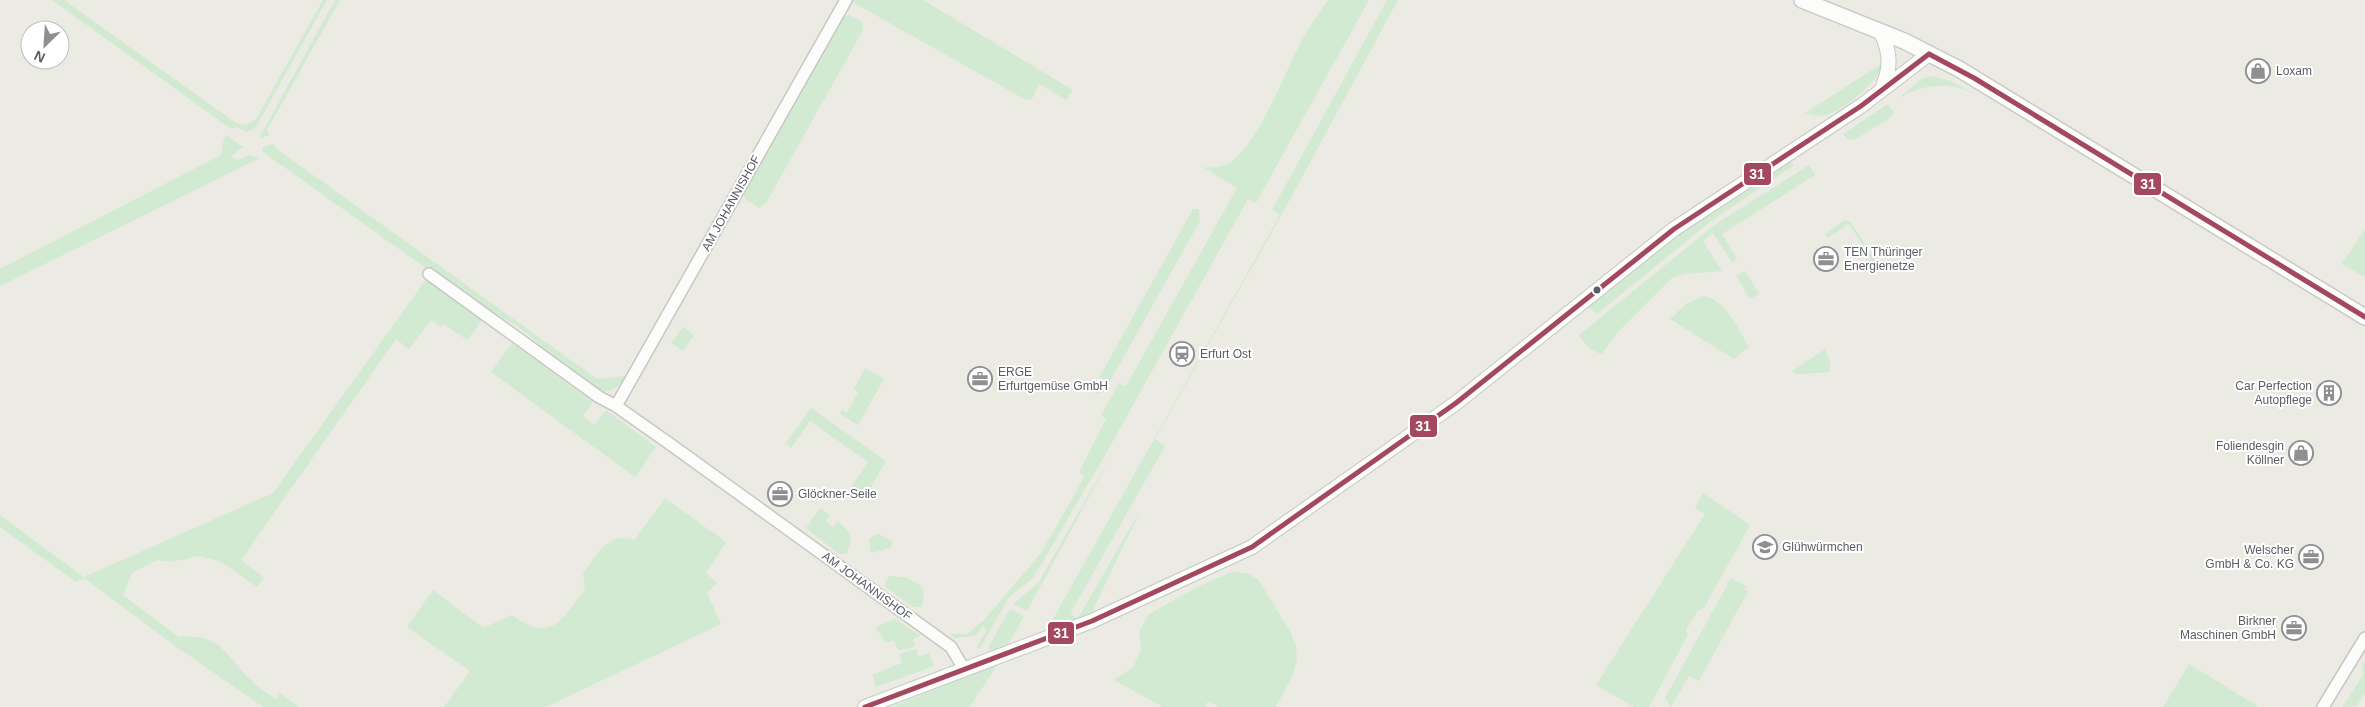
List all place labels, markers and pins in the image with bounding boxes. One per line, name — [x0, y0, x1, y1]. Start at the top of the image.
shop icon: Loxam — [2245, 58, 2271, 84]
place label: Loxam — [2276, 64, 2312, 78]
place label: TEN Thüringer Energienetze — [1844, 245, 1922, 273]
office icon: TEN Thüringer Energienetze — [1813, 246, 1839, 272]
unlabelled marker — [1592, 285, 1602, 295]
station icon: Erfurt Ost — [1169, 341, 1195, 367]
place label: Erfurt Ost — [1200, 347, 1252, 361]
place label: ERGE Erfurtgemüse GmbH — [998, 365, 1108, 393]
office icon: ERGE Erfurtgemüse GmbH — [967, 366, 993, 392]
place label: Car Perfection Autopflege — [2235, 379, 2312, 407]
building icon: Car Perfection Autopflege — [2316, 380, 2342, 406]
place label: Foliendesgin Köllner — [2216, 439, 2284, 467]
shop icon: Foliendesgin Köllner — [2288, 440, 2314, 466]
office icon: Glöckner-Seile — [767, 481, 793, 507]
place label: Glöckner-Seile — [798, 487, 877, 501]
school or university icon: Glühwürmchen — [1752, 534, 1778, 560]
place label: Glühwürmchen — [1782, 540, 1863, 554]
place label: Welscher GmbH & Co. KG — [2205, 543, 2294, 571]
office icon: Welscher GmbH & Co. KG — [2298, 544, 2324, 570]
place label: Birkner Maschinen GmbH — [2180, 614, 2276, 642]
office icon: Birkner Maschinen GmbH — [2281, 615, 2307, 641]

